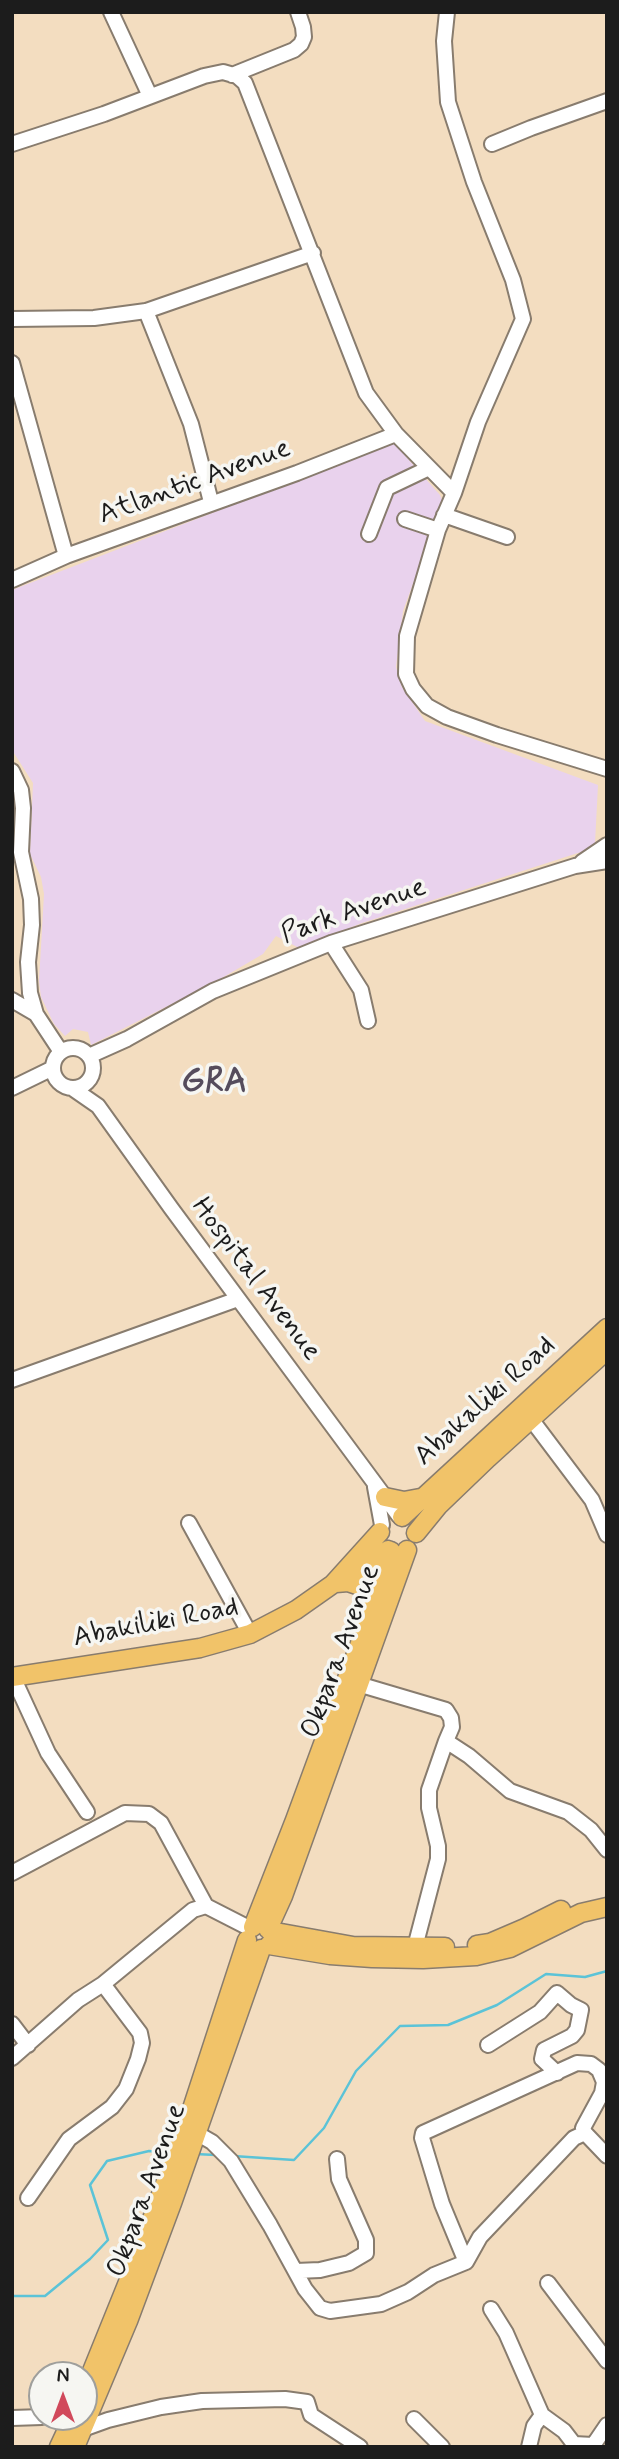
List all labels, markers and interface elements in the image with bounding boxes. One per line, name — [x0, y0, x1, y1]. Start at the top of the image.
street label: Atlantic Avenue — [95, 433, 295, 533]
street label: Park Avenue — [277, 872, 431, 952]
district label: GRA — [181, 1063, 247, 1105]
street label: Hospital Avenue — [183, 1192, 327, 1368]
street label: Abakaliki Road — [409, 1330, 563, 1474]
street label: Okpara Avenue — [295, 1561, 389, 1743]
street label: Abakiliki Road — [71, 1592, 241, 1656]
street label: Okpara Avenue — [101, 2100, 195, 2282]
north arrow — [28, 2361, 98, 2431]
text: N — [57, 2364, 69, 2389]

